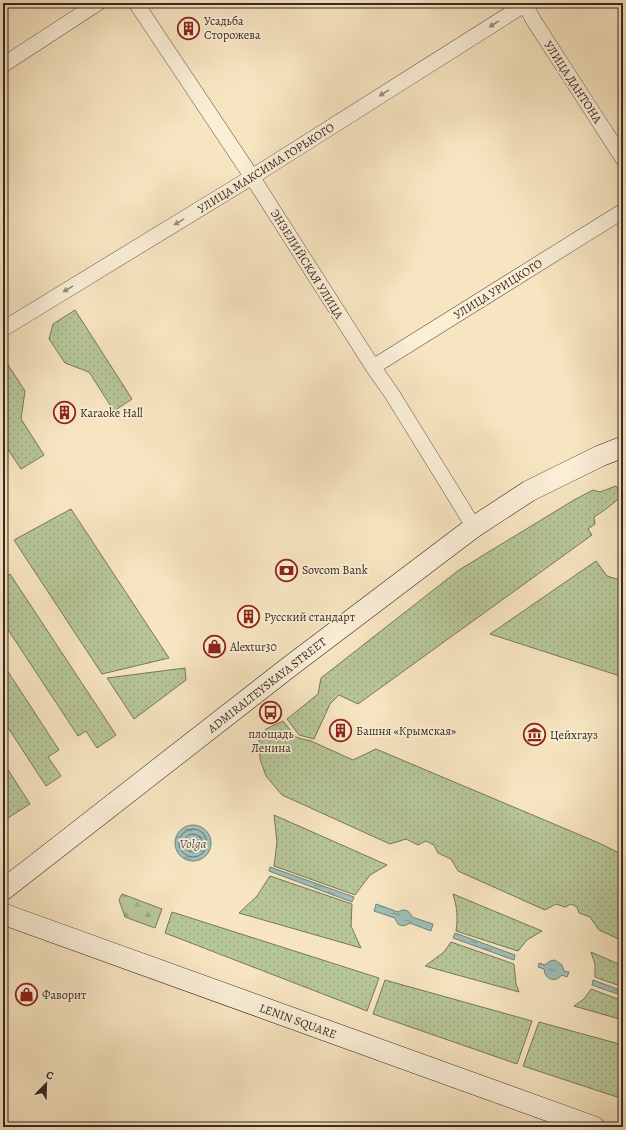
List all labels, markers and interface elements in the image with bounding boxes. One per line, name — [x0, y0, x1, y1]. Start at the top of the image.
place label: Усадьба Сторожева — [204, 13, 261, 43]
building icon: Усадьба Сторожева — [175, 15, 201, 41]
one-way arrow — [489, 20, 499, 28]
street label: УЛИЦА ДАНТОНА — [540, 38, 606, 127]
one-way arrow — [378, 90, 390, 97]
street label: УЛИЦА МАКСИМА ГОРЬКОГО — [195, 119, 337, 217]
street label: ЭНЗЕЛИЙСКАЯ УЛИЦА — [267, 206, 348, 323]
one-way arrow — [173, 218, 185, 225]
street label: УЛИЦА УРИЦКОГО — [451, 255, 545, 323]
one-way arrow — [62, 286, 74, 293]
building icon: Karaoke Hall — [51, 400, 77, 426]
place label: Karaoke Hall — [80, 405, 143, 421]
bank icon: Sovcom Bank — [273, 557, 299, 583]
place label: Sovcom Bank — [302, 562, 368, 578]
building icon: Русский стандарт — [235, 604, 261, 630]
place label: Русский стандарт — [264, 609, 356, 625]
street label: ADMIRALTEYSKAYA STREET — [204, 633, 330, 737]
shop icon: Alextur30 — [201, 634, 227, 660]
place label: Alextur30 — [229, 639, 277, 655]
bus stop icon: площадь Ленина — [258, 700, 284, 726]
building icon: Башня «Крымская» — [327, 718, 353, 744]
museum icon: Цейхгауз — [521, 722, 547, 748]
place label: Башня «Крымская» — [356, 723, 456, 739]
place label: площадь Ленина — [248, 726, 294, 756]
place label: Цейхгауз — [550, 727, 598, 743]
water label: Volga — [180, 835, 206, 852]
shop icon: Фаворит — [14, 982, 40, 1008]
place label: Фаворит — [42, 987, 87, 1003]
street label: LENIN SQUARE — [257, 1000, 339, 1042]
north arrow — [26, 1064, 66, 1104]
text: С — [44, 1067, 56, 1084]

